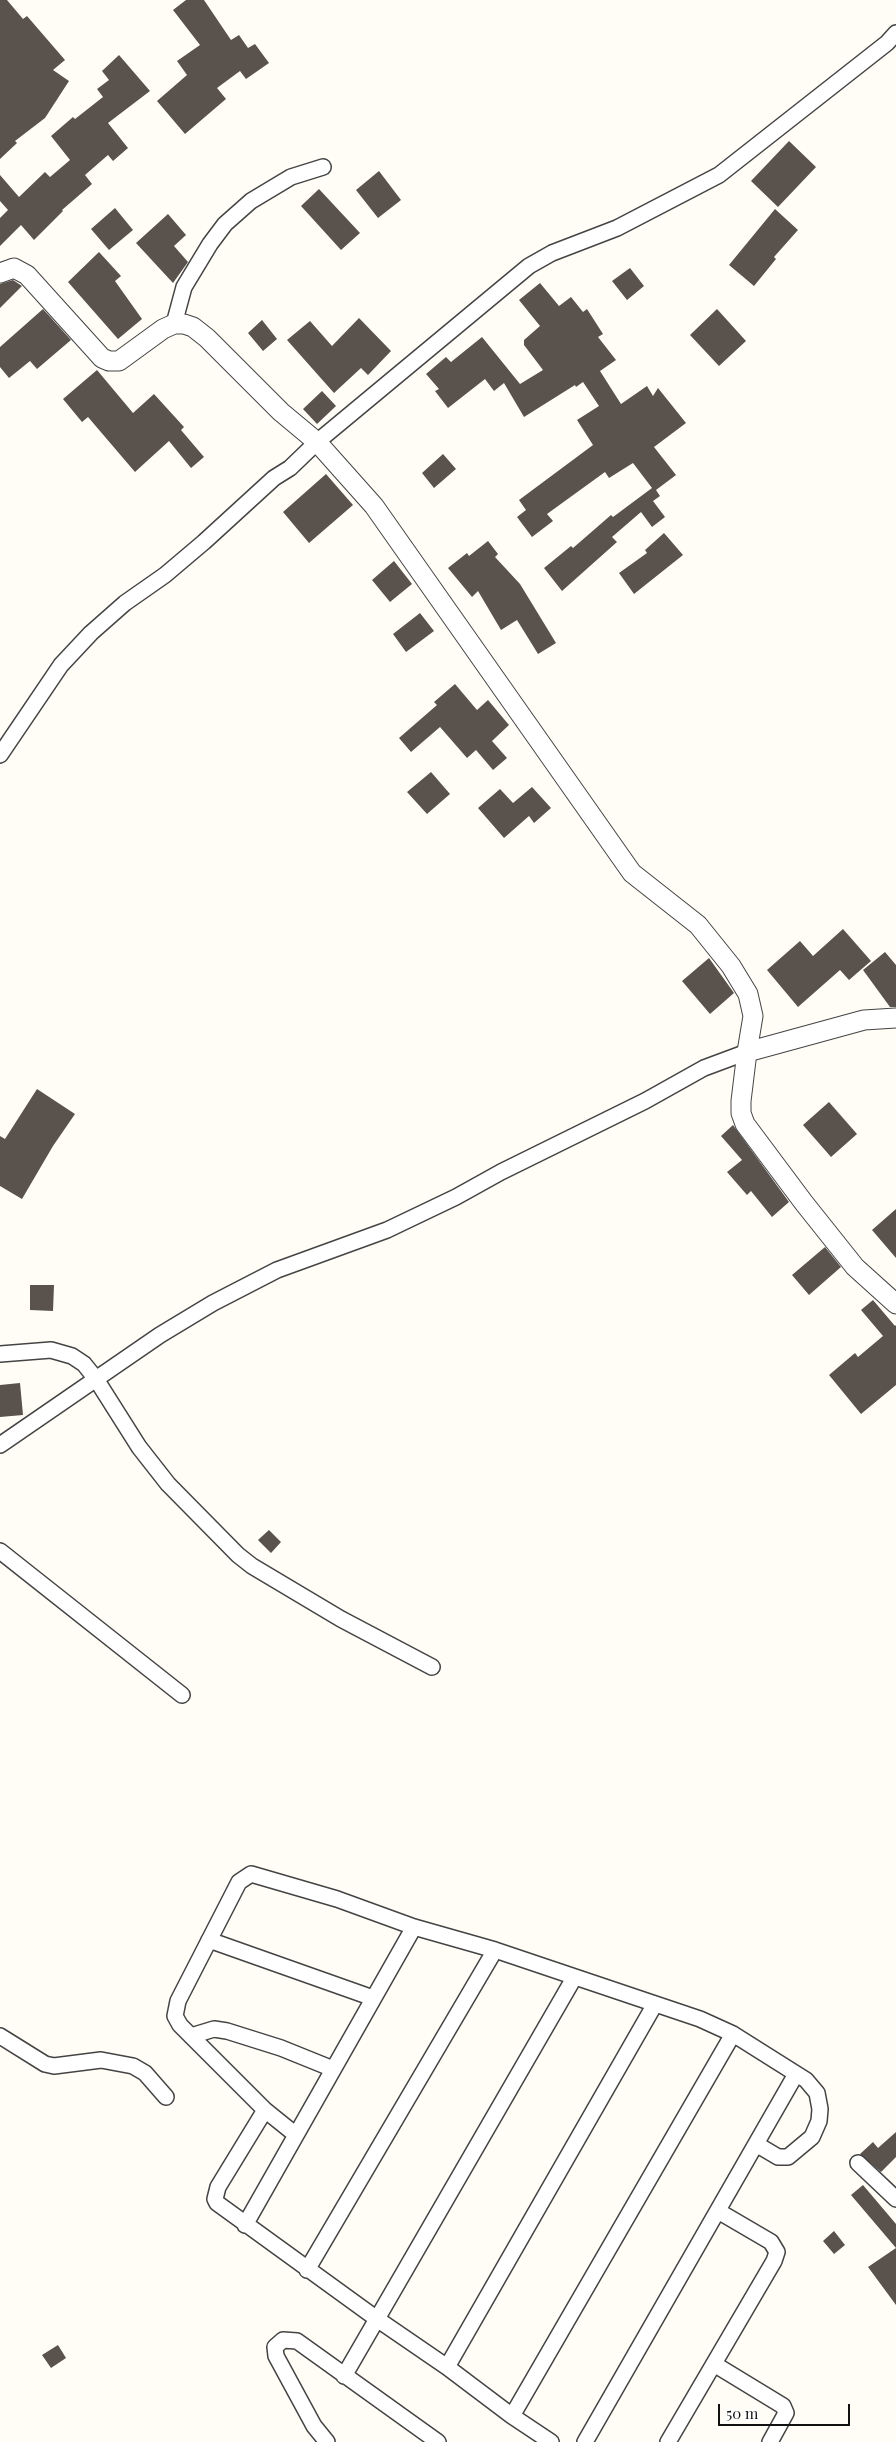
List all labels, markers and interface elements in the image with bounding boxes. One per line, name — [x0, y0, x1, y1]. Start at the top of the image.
scale bar — [721, 2394, 854, 2426]
text: 50 m — [726, 2403, 758, 2423]

